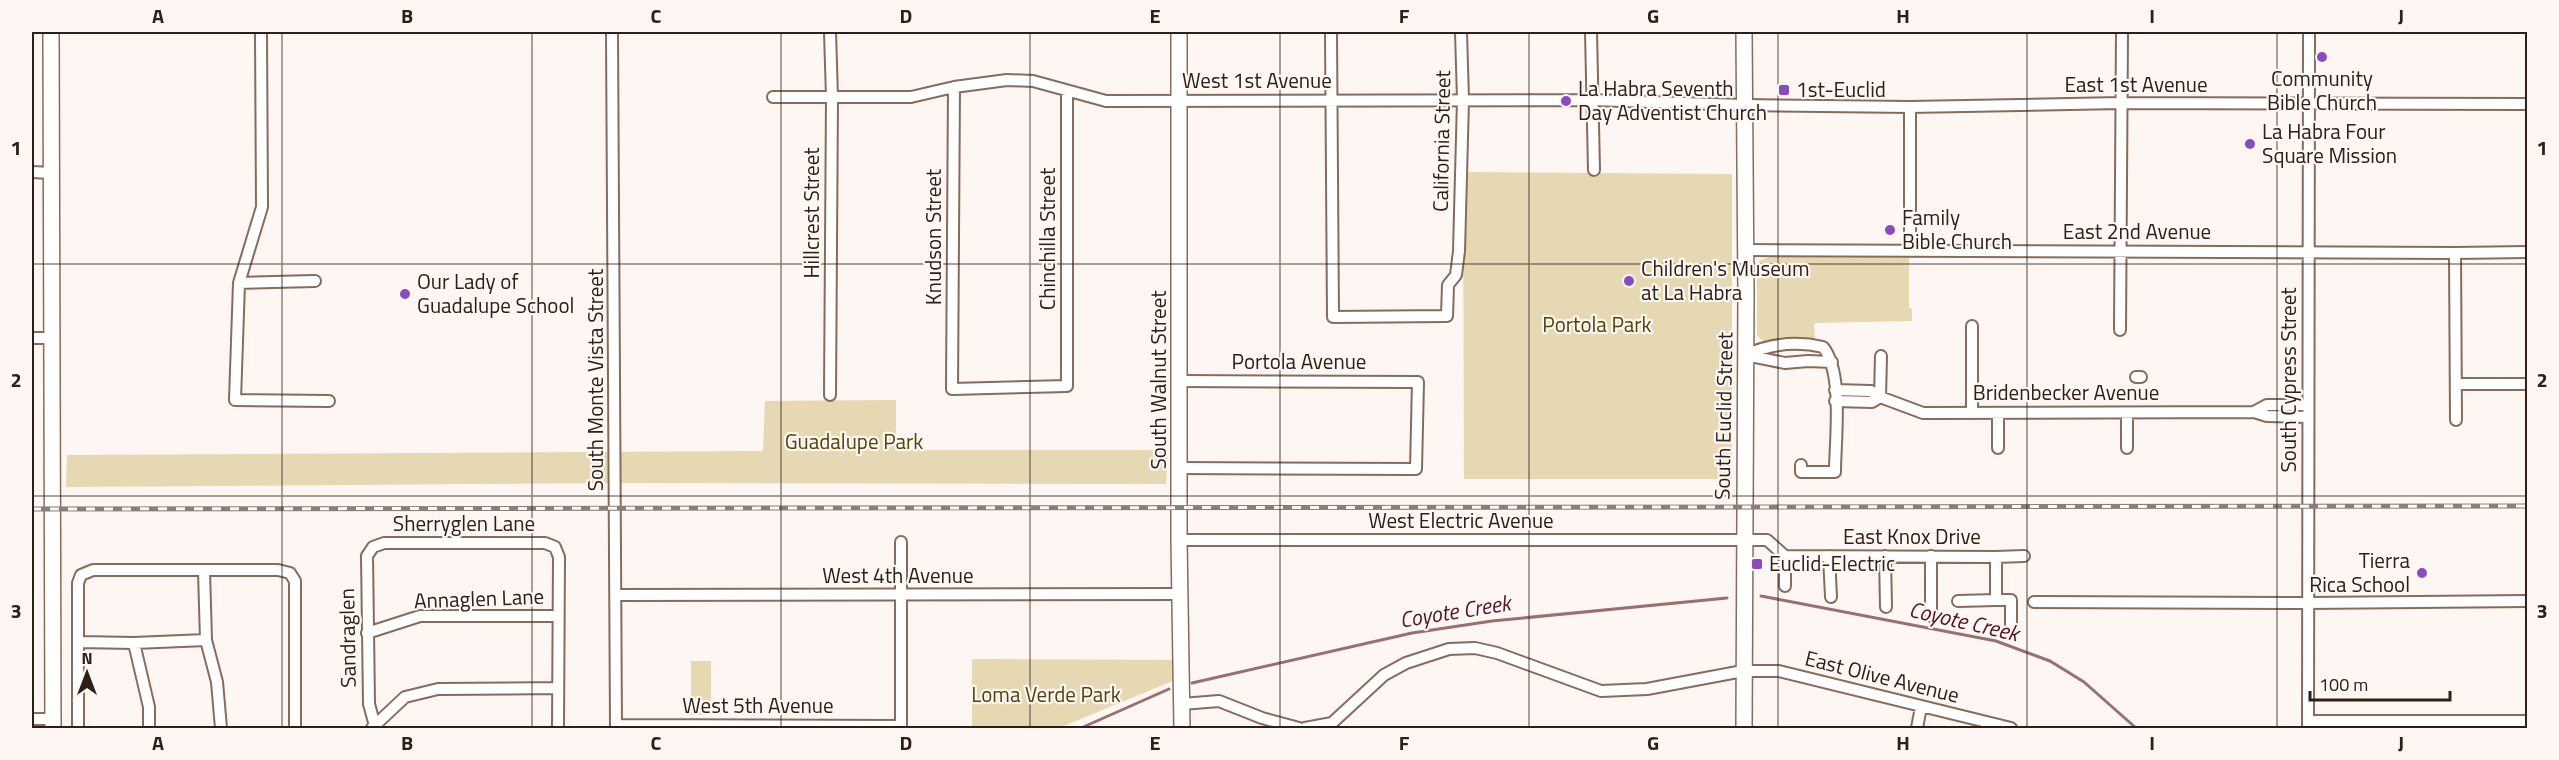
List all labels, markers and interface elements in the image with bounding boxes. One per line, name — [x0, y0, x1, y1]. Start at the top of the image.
text: A — [152, 0, 164, 31]
text: B — [401, 0, 413, 31]
text: C — [651, 0, 662, 31]
text: D — [900, 0, 912, 31]
text: E — [1149, 0, 1161, 31]
text: F — [1399, 0, 1410, 31]
text: G — [1647, 0, 1659, 31]
text: H — [1896, 0, 1910, 31]
text: I — [2149, 0, 2155, 31]
text: J — [2398, 0, 2404, 31]
marker: Community Bible Church — [2315, 50, 2329, 64]
place label: Community Bible Church — [2267, 62, 2377, 118]
street label: West 1st Avenue — [1182, 64, 1332, 96]
street label: East 1st Avenue — [2064, 68, 2208, 100]
street label: California Street — [1424, 69, 1458, 212]
place label: La Habra Seventh Day Adventist Church — [1578, 72, 1767, 128]
place label: 1st-Euclid — [1796, 73, 1886, 105]
marker: 1st-Euclid — [1777, 83, 1791, 97]
marker: La Habra Seventh Day Adventist Church — [1559, 94, 1573, 108]
place label: La Habra Four Square Mission — [2262, 115, 2397, 171]
text: 1 — [10, 132, 22, 163]
text: 1 — [2536, 132, 2548, 163]
marker: La Habra Four Square Mission — [2243, 137, 2257, 151]
street label: Hillcrest Street — [795, 147, 827, 279]
street label: Chinchilla Street — [1031, 167, 1063, 310]
street label: Knudson Street — [917, 168, 949, 305]
place label: Family Bible Church — [1902, 201, 2012, 257]
street label: East 2nd Avenue — [2063, 215, 2211, 247]
marker: Family Bible Church — [1883, 223, 1897, 237]
place label: Children's Museum at La Habra — [1641, 252, 1809, 308]
place label: Our Lady of Guadalupe School — [417, 265, 574, 321]
street label: South Monte Vista Street — [579, 268, 611, 491]
marker: Children's Museum at La Habra — [1622, 274, 1636, 288]
marker: Our Lady of Guadalupe School — [398, 287, 412, 301]
street label: South Cypress Street — [2272, 287, 2304, 473]
street label: South Walnut Street — [1142, 290, 1174, 470]
park label: Portola Park — [1542, 308, 1652, 340]
street label: South Euclid Street — [1706, 331, 1740, 500]
street label: Portola Avenue — [1232, 345, 1366, 377]
text: 2 — [10, 364, 22, 395]
text: 2 — [2536, 364, 2548, 395]
street label: Bridenbecker Avenue — [1973, 376, 2159, 408]
park label: Guadalupe Park — [785, 425, 923, 457]
street label: West Electric Avenue — [1368, 504, 1554, 536]
street label: Sherryglen Lane — [393, 507, 535, 539]
street label: East Knox Drive — [1843, 520, 1981, 552]
place label: Tierra Rica School — [2309, 544, 2410, 600]
place label: Euclid-Electric — [1769, 547, 1895, 579]
marker: Euclid-Electric — [1750, 557, 1764, 571]
street label: West 4th Avenue — [822, 559, 974, 591]
marker: Tierra Rica School — [2415, 566, 2429, 580]
street label: Annaglen Lane — [413, 580, 545, 616]
water label: Coyote Creek — [1397, 585, 1515, 637]
street label: Sandraglen — [330, 588, 364, 688]
water label: Coyote Creek — [1906, 592, 2024, 651]
text: 3 — [10, 595, 22, 626]
text: 3 — [2536, 595, 2548, 626]
street label: East Olive Avenue — [1802, 641, 1963, 711]
north arrow — [57, 643, 117, 703]
text: N — [81, 646, 93, 670]
scale bar — [2310, 664, 2450, 702]
text: 100 m — [2319, 671, 2368, 698]
park label: Loma Verde Park — [971, 678, 1121, 710]
street label: West 5th Avenue — [682, 689, 834, 721]
text: A — [152, 727, 164, 758]
text: B — [401, 727, 413, 758]
text: C — [651, 727, 662, 758]
text: D — [900, 727, 912, 758]
text: E — [1149, 727, 1161, 758]
text: F — [1399, 727, 1410, 758]
text: G — [1647, 727, 1659, 758]
text: H — [1896, 727, 1910, 758]
text: I — [2149, 727, 2155, 758]
text: J — [2398, 727, 2404, 758]

